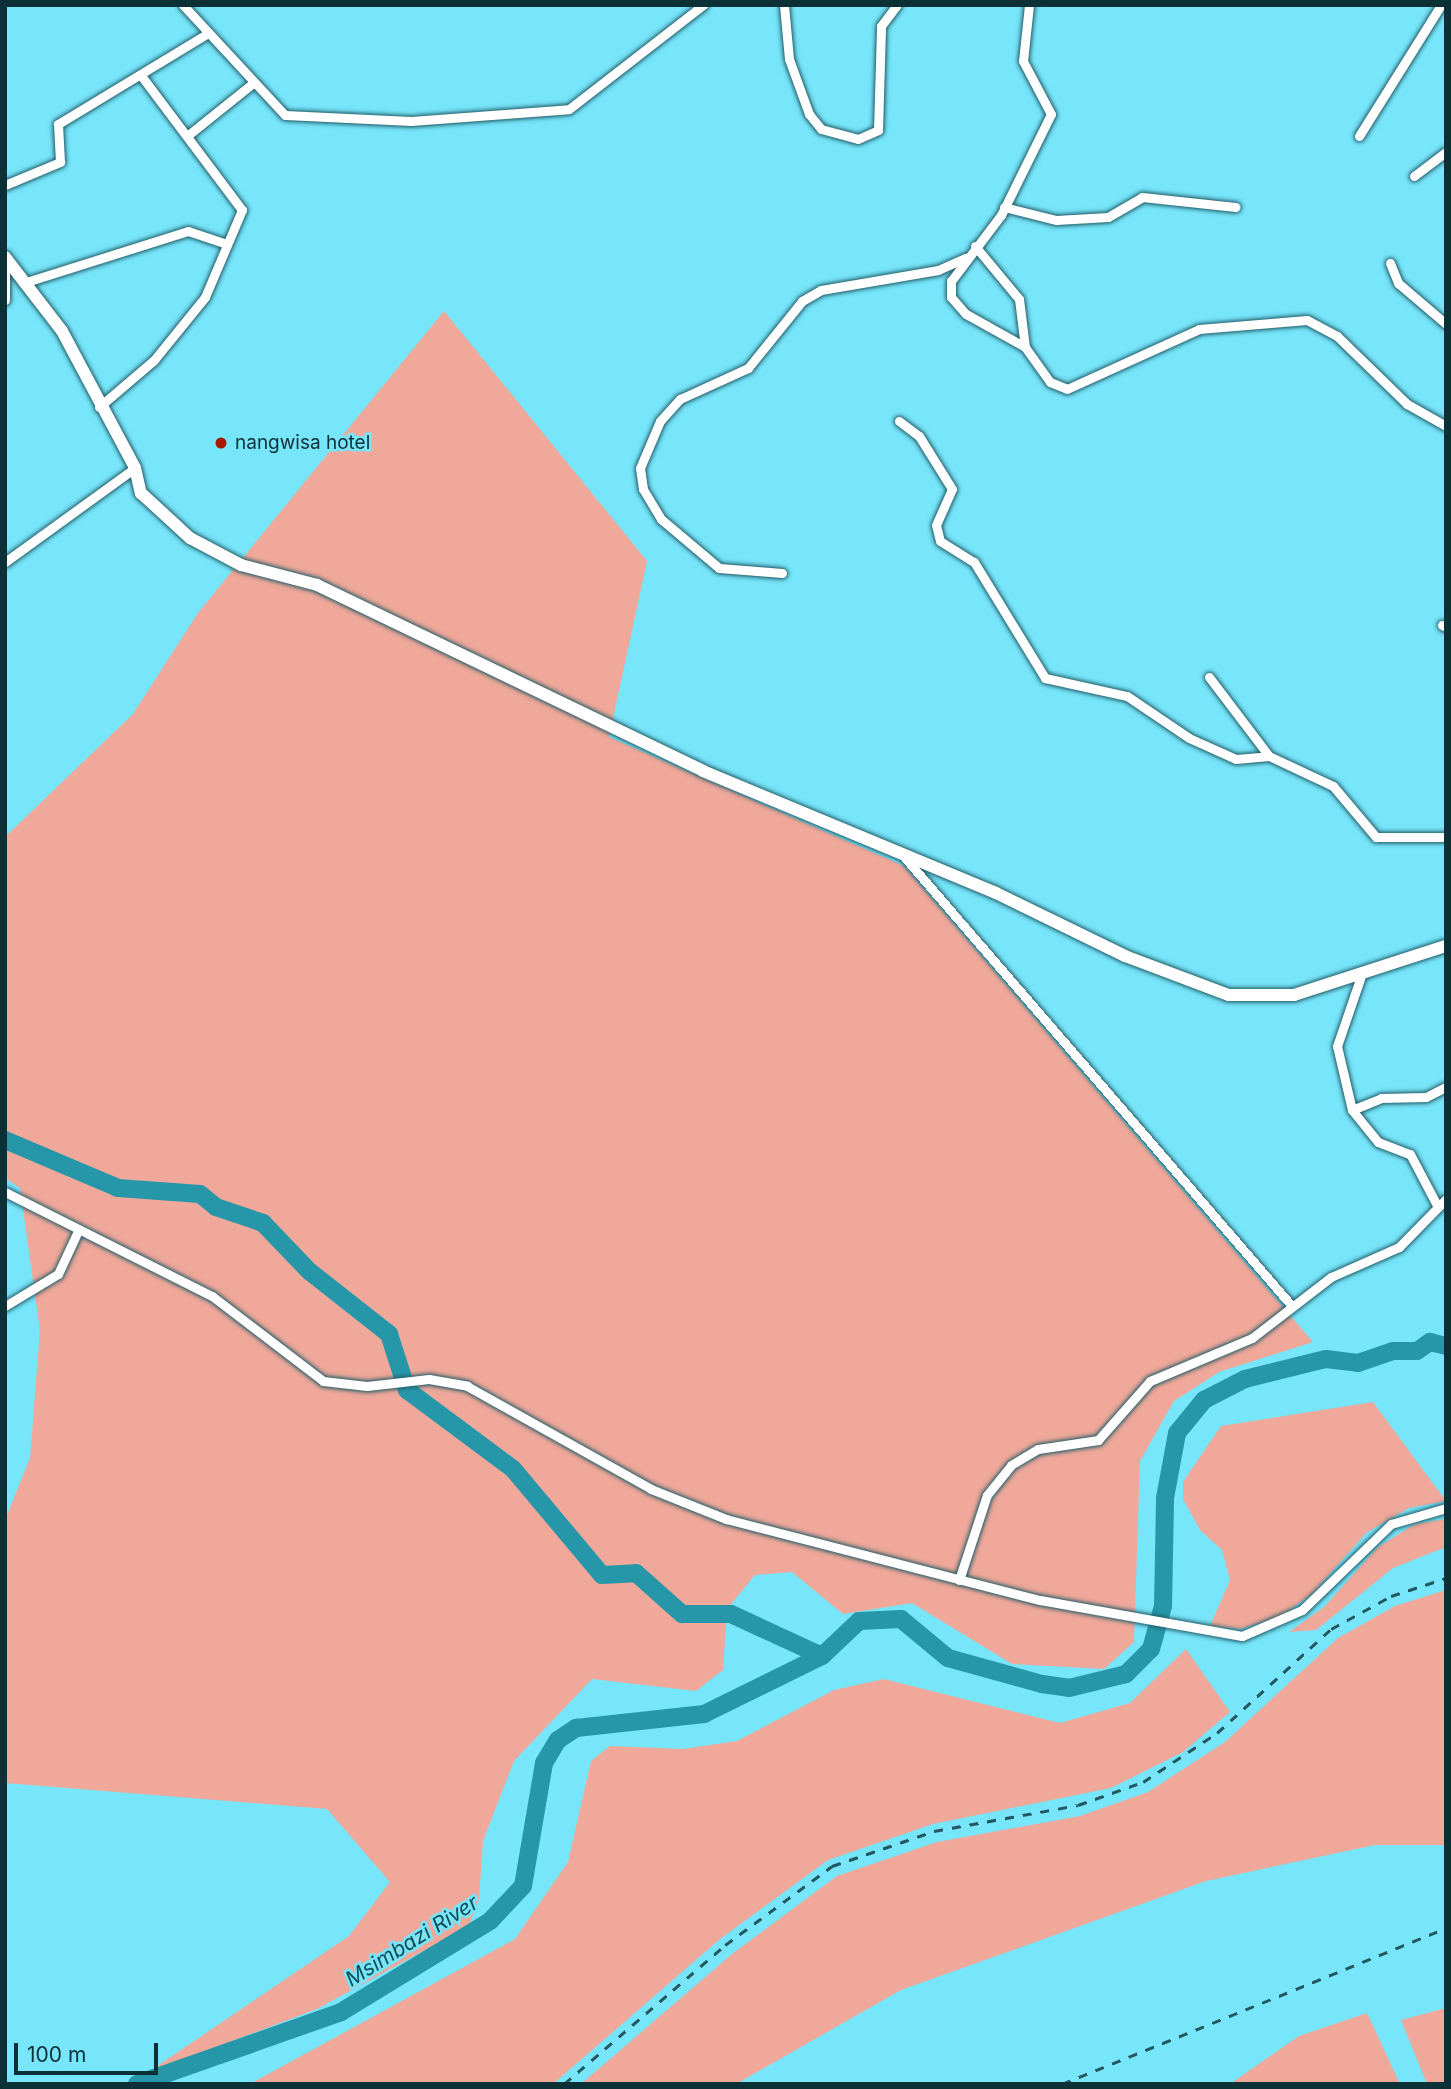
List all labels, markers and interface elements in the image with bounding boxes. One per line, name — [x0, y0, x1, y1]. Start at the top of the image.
place label: nangwisa hotel — [235, 432, 370, 454]
marker: nangwisa hotel — [213, 435, 229, 451]
water label: Msimbazi River — [341, 1890, 483, 1992]
scale bar — [18, 2030, 161, 2074]
text: 100 m — [27, 2042, 86, 2067]

